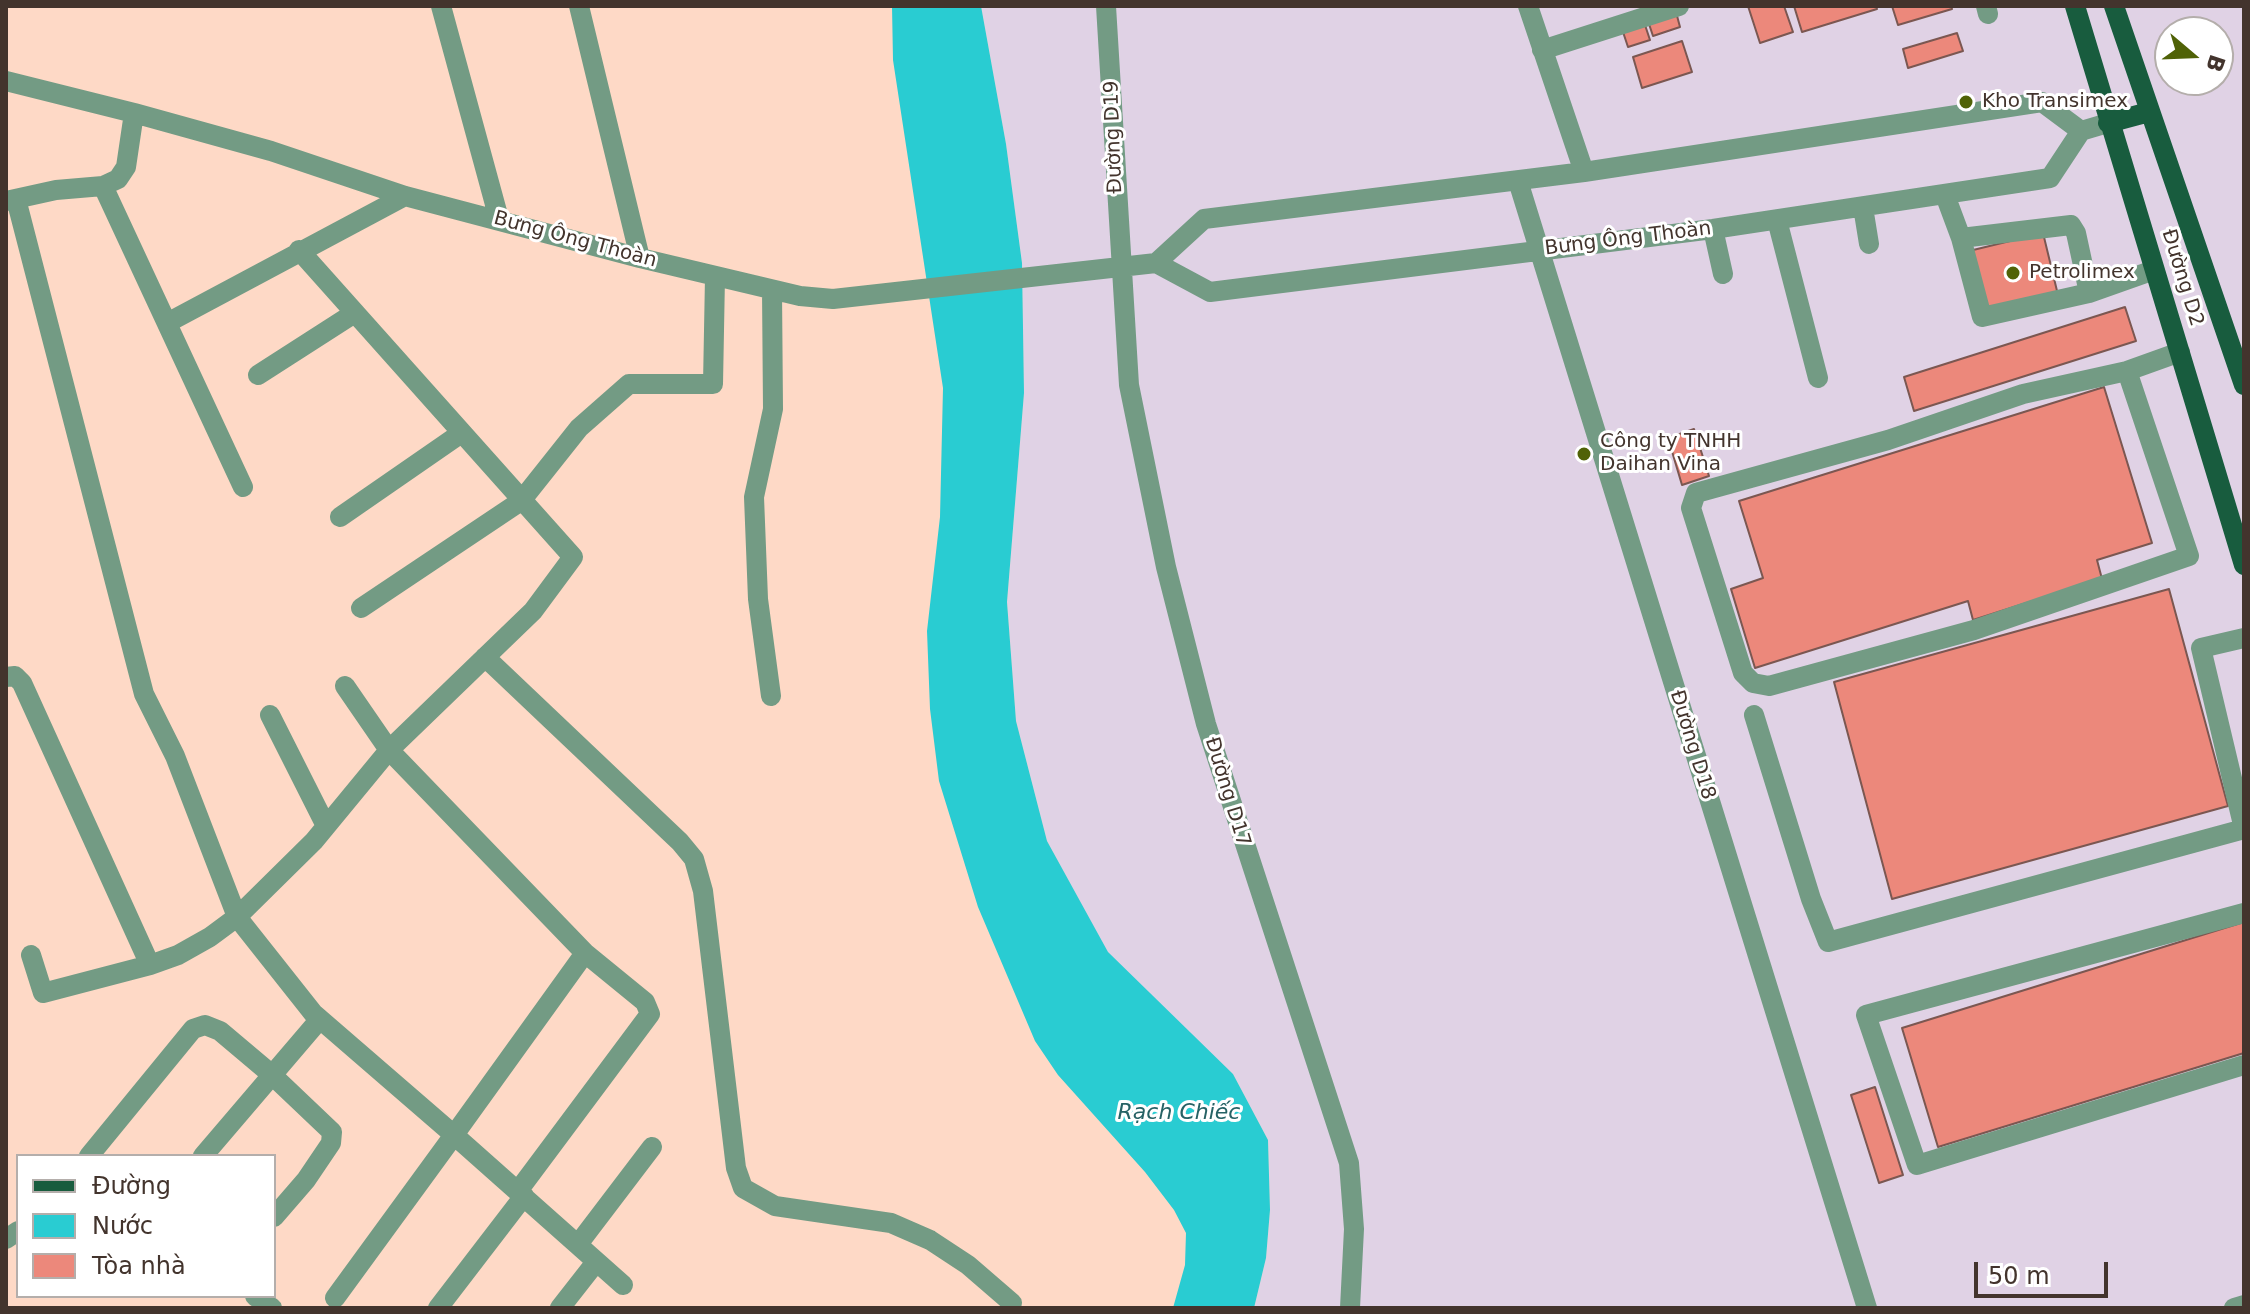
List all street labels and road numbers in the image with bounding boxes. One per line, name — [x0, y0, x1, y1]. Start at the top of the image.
street label: Đường D19 — [1100, 80, 1128, 194]
street label: Bưng Ông Thoàn — [491, 207, 659, 273]
street label: Bưng Ông Thoàn — [1543, 217, 1713, 261]
street label: Đường D2 — [2156, 227, 2208, 329]
street label: Đường D18 — [1664, 687, 1720, 803]
street label: Đường D17 — [1199, 734, 1255, 850]

